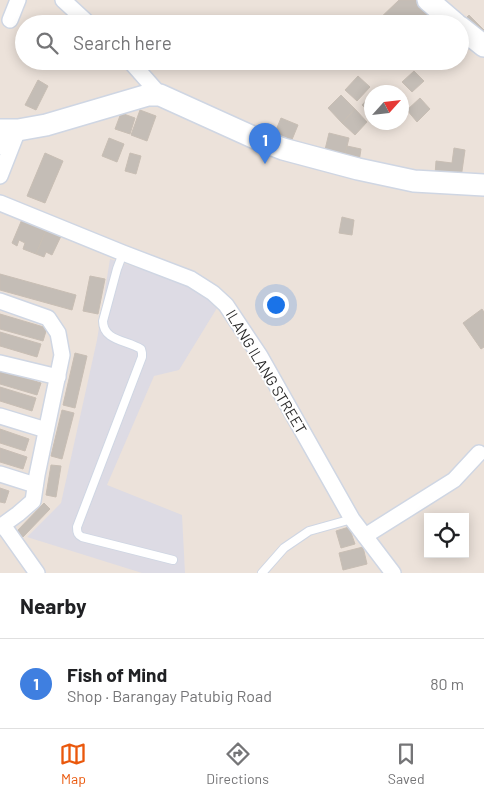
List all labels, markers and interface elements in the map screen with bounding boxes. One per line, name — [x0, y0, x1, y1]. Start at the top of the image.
search box — [15, 15, 469, 70]
icon: search — [33, 29, 61, 57]
text: Search here — [73, 31, 172, 54]
north arrow — [364, 85, 409, 130]
pin: 1 — [249, 123, 281, 164]
your location — [263, 292, 289, 318]
street label: ILANG ILANG STREET — [223, 306, 311, 437]
map controls — [424, 513, 469, 558]
button: locate — [424, 513, 469, 558]
text: Nearby — [20, 593, 86, 618]
text: Fish of Mind — [67, 663, 167, 686]
text: 1 — [33, 674, 39, 693]
text: 80 m — [430, 674, 464, 693]
text: Shop · Barangay Patubig Road — [67, 686, 272, 705]
tab: Map — [59, 740, 87, 787]
tab: Directions — [206, 740, 269, 787]
tab: Saved — [388, 740, 425, 787]

